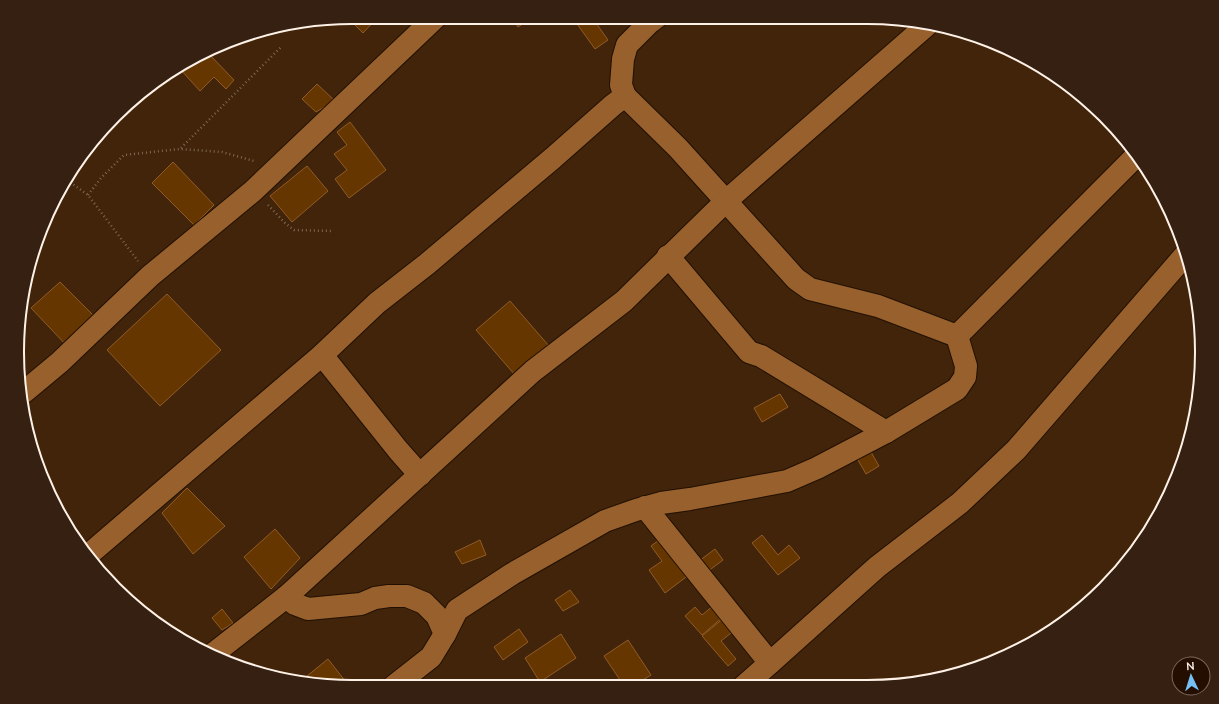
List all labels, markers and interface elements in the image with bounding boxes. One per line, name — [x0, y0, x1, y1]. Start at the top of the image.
north arrow — [1171, 656, 1211, 696]
text: N — [1186, 659, 1195, 673]

